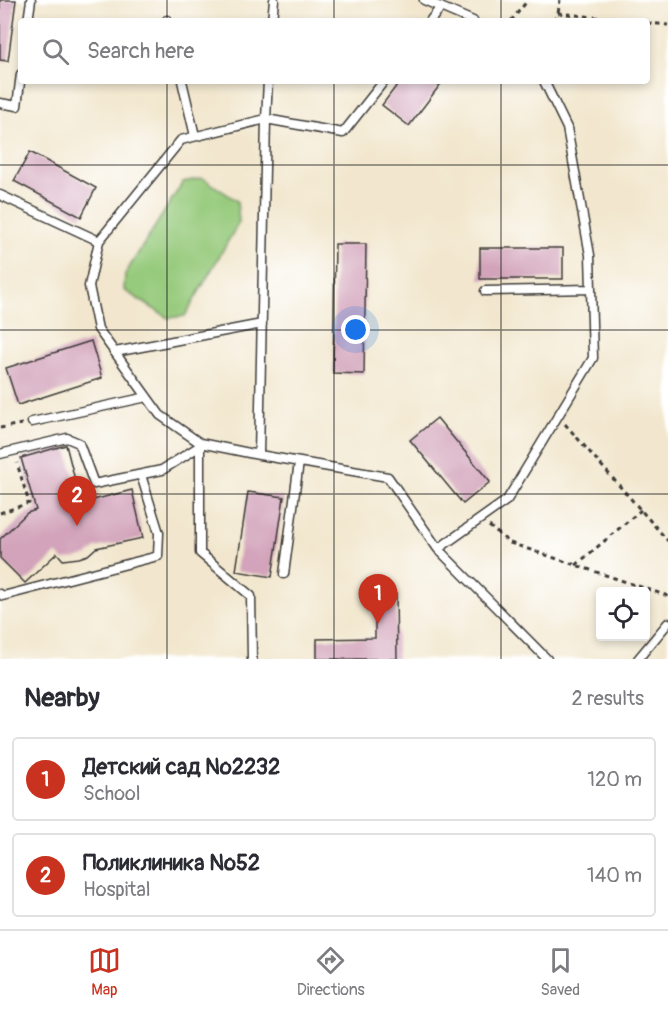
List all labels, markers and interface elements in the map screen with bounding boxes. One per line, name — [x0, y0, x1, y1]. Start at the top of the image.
search box — [18, 18, 650, 84]
icon: search — [39, 35, 72, 68]
text: Search here — [87, 37, 194, 65]
your location — [341, 315, 370, 344]
pin: 2 — [58, 476, 97, 526]
pin: 1 — [358, 574, 398, 624]
map controls — [596, 587, 650, 641]
button: locate — [596, 587, 650, 641]
text: Nearby — [24, 682, 100, 714]
text: 2 results — [572, 686, 644, 711]
text: Детский сад №2232 — [83, 753, 280, 781]
text: 1 — [42, 767, 49, 792]
text: 120 m — [587, 767, 642, 792]
text: School — [83, 781, 140, 806]
text: Поликлиника №52 — [83, 849, 260, 877]
text: 2 — [40, 863, 51, 888]
text: 140 m — [587, 863, 642, 888]
text: Hospital — [83, 877, 150, 902]
tab: Map — [88, 944, 121, 1000]
tab: Directions — [297, 944, 365, 1000]
tab: Saved — [540, 944, 580, 1000]

